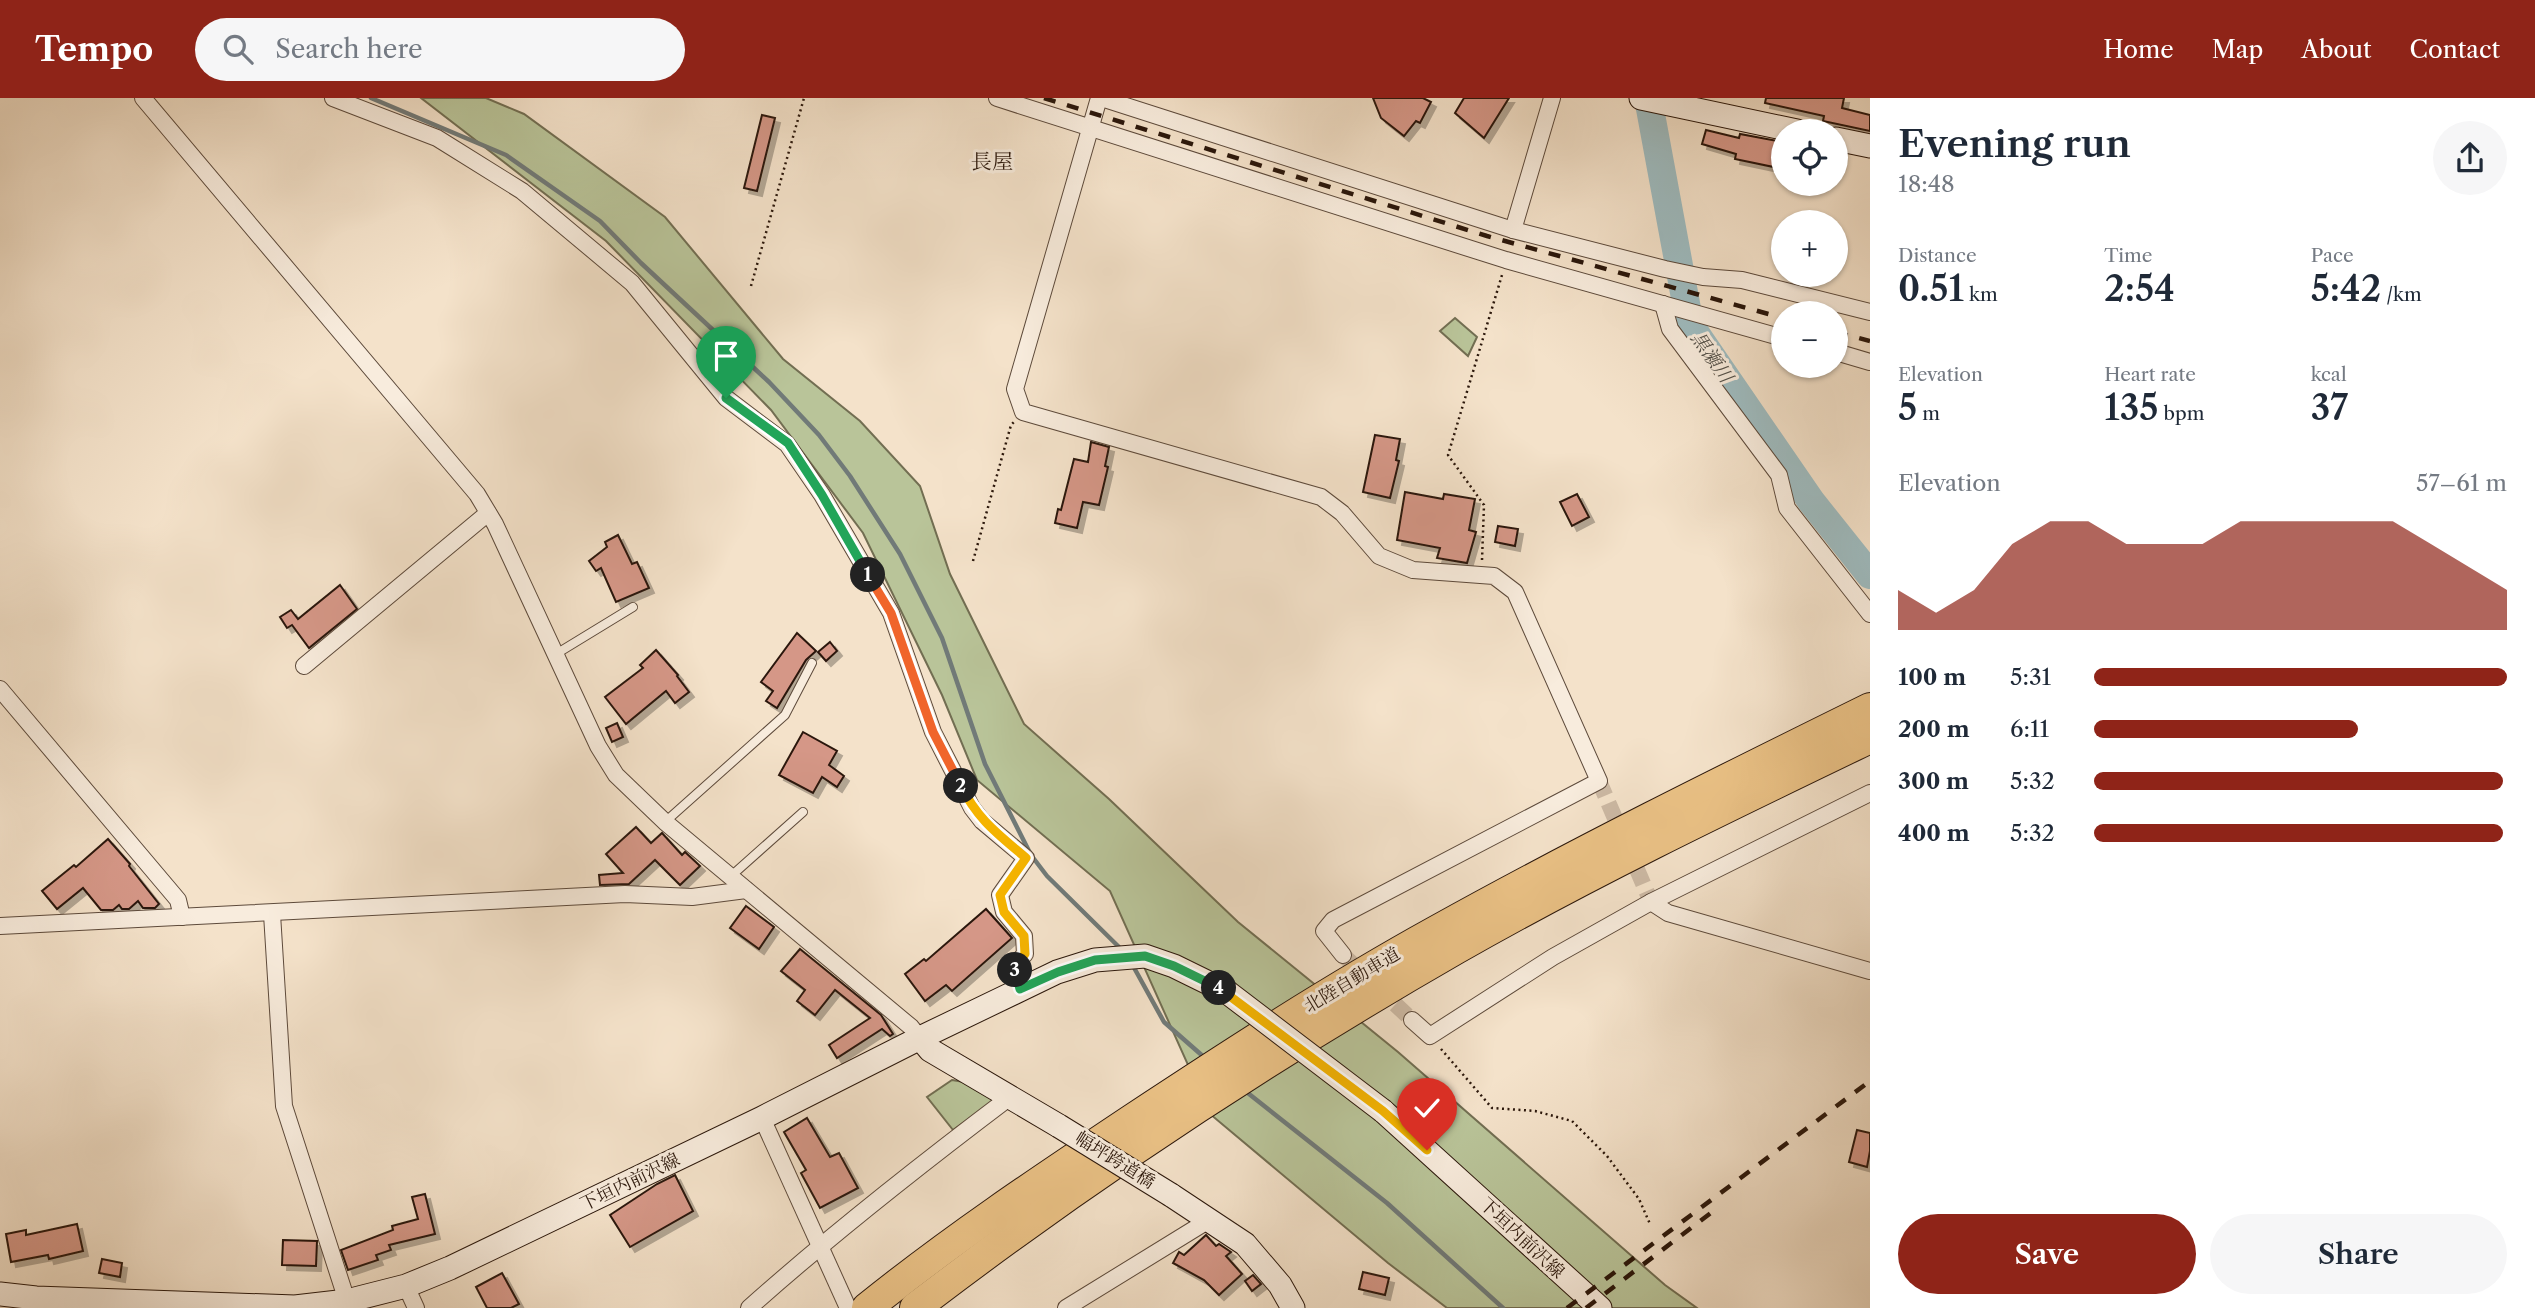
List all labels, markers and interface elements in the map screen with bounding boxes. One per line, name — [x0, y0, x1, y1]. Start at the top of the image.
search box — [195, 18, 685, 81]
text: Tempo — [35, 29, 153, 70]
icon: search — [219, 30, 257, 68]
text: Search here — [275, 33, 423, 65]
text: Home — [2103, 35, 2174, 64]
text: Map — [2212, 35, 2263, 64]
text: About — [2301, 35, 2372, 64]
text: Contact — [2410, 35, 2500, 64]
map controls — [1771, 119, 1848, 378]
button: locate — [1771, 119, 1848, 196]
text: Evening run — [1898, 120, 2131, 167]
button: share — [2433, 121, 2507, 195]
district label: 長屋 — [971, 149, 1013, 174]
text: 18:48 — [1898, 170, 1955, 198]
button: + — [1771, 210, 1848, 287]
text: Distance — [1898, 244, 1977, 267]
text: Time — [2104, 244, 2152, 267]
text: Pace — [2311, 244, 2354, 267]
text: 0.51 — [1898, 267, 1964, 310]
text: 2:54 — [2104, 267, 2175, 310]
text: 5:42 — [2311, 267, 2381, 310]
text: km — [1964, 283, 1998, 306]
text: /km — [2381, 283, 2422, 306]
button: − — [1771, 301, 1848, 378]
pin — [696, 326, 756, 398]
water label: 黒瀬川 — [1686, 327, 1739, 389]
icon: arrive — [707, 337, 745, 375]
text: Elevation — [1898, 363, 1983, 386]
text: Heart rate — [2104, 363, 2196, 386]
text: kcal — [2311, 363, 2347, 386]
text: 5 — [1898, 386, 1917, 429]
text: 135 — [2104, 386, 2159, 429]
text: 37 — [2311, 386, 2348, 429]
text: m — [1917, 402, 1940, 425]
text: bpm — [2159, 402, 2204, 425]
text: Elevation — [1898, 469, 2001, 497]
text: 57–61 m — [2416, 469, 2507, 497]
pin: 1 — [850, 558, 886, 592]
text: 1 — [863, 563, 872, 586]
text: 100 m — [1898, 663, 1966, 691]
text: 5:31 — [2010, 663, 2051, 691]
text: 200 m — [1898, 715, 1970, 743]
text: 6:11 — [2010, 715, 2049, 743]
text: 300 m — [1898, 767, 1969, 795]
text: 5:32 — [2010, 767, 2055, 795]
pin: 2 — [944, 768, 978, 804]
text: 2 — [955, 774, 966, 797]
text: 400 m — [1898, 819, 1970, 847]
text: 5:32 — [2010, 819, 2055, 847]
street label: 北陸自動車道 — [1300, 943, 1404, 1017]
pin: 3 — [998, 952, 1032, 988]
text: 3 — [1009, 958, 1020, 981]
pin: 4 — [1202, 970, 1236, 1006]
text: 4 — [1213, 976, 1224, 999]
pin — [1397, 1078, 1457, 1150]
icon: check — [1408, 1089, 1446, 1127]
street label: 幅坪跨道橋 — [1071, 1127, 1159, 1193]
street label: 下垣内前沢線 — [577, 1148, 683, 1216]
street label: 下垣内前沢線 — [1475, 1193, 1569, 1283]
button: Save — [1898, 1214, 2196, 1294]
button: Share — [2210, 1214, 2507, 1294]

